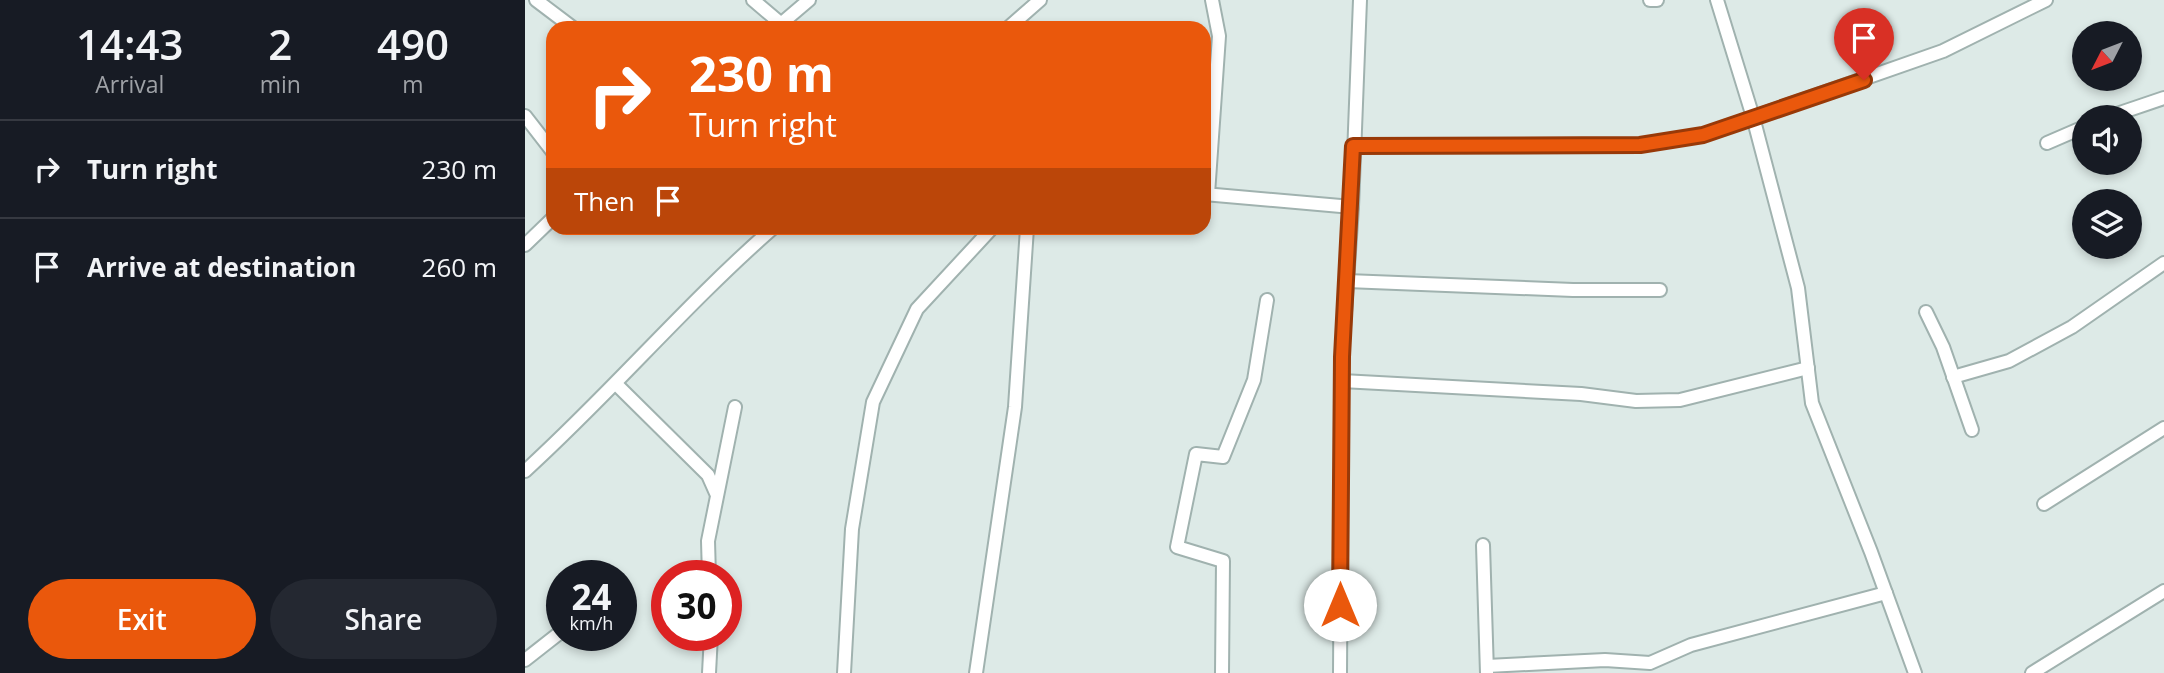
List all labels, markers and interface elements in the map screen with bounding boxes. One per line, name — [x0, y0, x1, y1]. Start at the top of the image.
pin — [1834, 8, 1894, 80]
text: 14:43 — [76, 15, 184, 72]
text: 2 — [268, 15, 292, 72]
text: 490 — [377, 15, 449, 72]
icon: arrive — [1845, 19, 1883, 57]
north arrow — [2072, 21, 2142, 91]
map controls — [2072, 21, 2142, 259]
text: 230 m — [689, 40, 834, 106]
icon: right — [574, 49, 665, 140]
text: Arrival — [95, 68, 164, 100]
text: min — [260, 68, 301, 100]
text: m — [402, 68, 424, 100]
text: Turn right — [689, 103, 837, 146]
button: sound — [2072, 105, 2142, 175]
icon: right — [28, 150, 66, 188]
text: Turn right — [87, 151, 218, 187]
text: 230 m — [422, 151, 497, 187]
icon: arrive — [649, 182, 687, 220]
text: Then — [574, 183, 635, 219]
button: layers — [2072, 189, 2142, 259]
icon: arrive — [28, 248, 66, 286]
text: Arrive at destination — [87, 249, 356, 285]
text: 260 m — [422, 249, 497, 285]
speed limit sign: 30 — [651, 560, 742, 651]
position arrow — [1303, 568, 1377, 642]
text: 24 — [571, 573, 612, 620]
button: Exit — [28, 579, 256, 659]
button: Share — [270, 579, 497, 659]
text: km/h — [570, 611, 613, 635]

